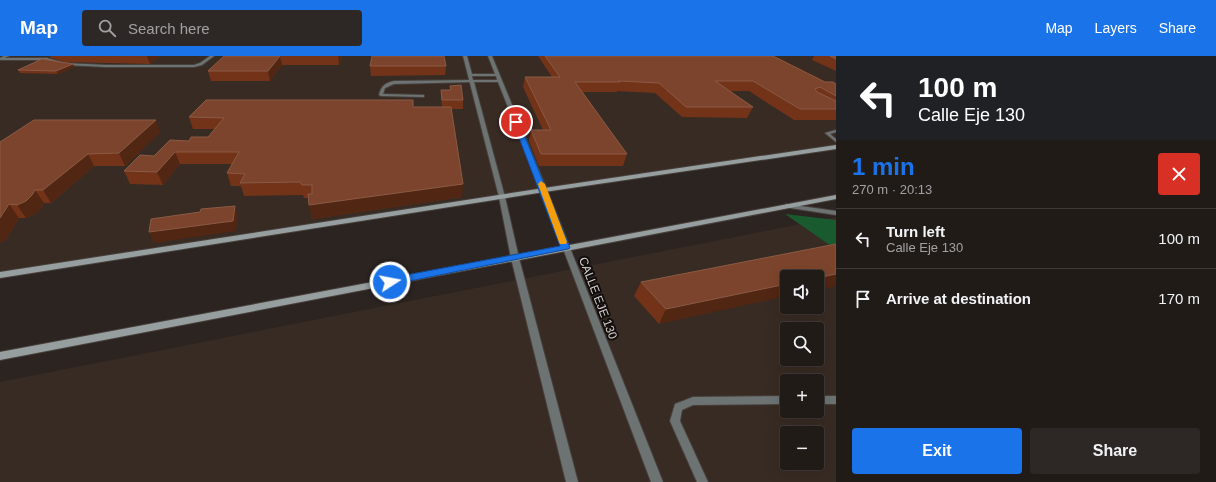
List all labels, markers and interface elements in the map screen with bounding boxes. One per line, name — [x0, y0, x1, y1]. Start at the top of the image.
search box — [82, 10, 362, 46]
text: Map — [20, 17, 58, 38]
icon: search — [96, 17, 118, 39]
text: Search here — [128, 20, 210, 37]
text: Map — [1045, 20, 1073, 36]
text: Layers — [1095, 20, 1137, 36]
text: Share — [1159, 20, 1196, 36]
icon: left — [852, 72, 904, 124]
text: 100 m — [918, 72, 997, 103]
pin — [499, 105, 533, 139]
text: Calle Eje 130 — [918, 105, 1025, 125]
icon: arrive — [505, 111, 527, 133]
text: 1 min — [852, 153, 915, 180]
button: close — [1158, 153, 1200, 195]
text: 270 m · 20:13 — [852, 182, 932, 197]
text: Turn left — [886, 223, 945, 240]
icon: left — [852, 228, 874, 250]
text: 100 m — [1158, 230, 1200, 247]
text: Calle Eje 130 — [886, 240, 963, 255]
street label: CALLE EJE 130 — [576, 255, 620, 341]
position arrow — [369, 261, 411, 303]
map controls — [780, 270, 824, 470]
button: sound — [780, 270, 824, 314]
icon: arrive — [852, 288, 874, 310]
text: Arrive at destination — [886, 290, 1031, 307]
text: 170 m — [1158, 290, 1200, 307]
button: search — [780, 322, 824, 366]
button: + — [780, 374, 824, 418]
button: − — [780, 426, 824, 470]
button: Exit — [852, 428, 1022, 474]
button: Share — [1030, 428, 1200, 474]

